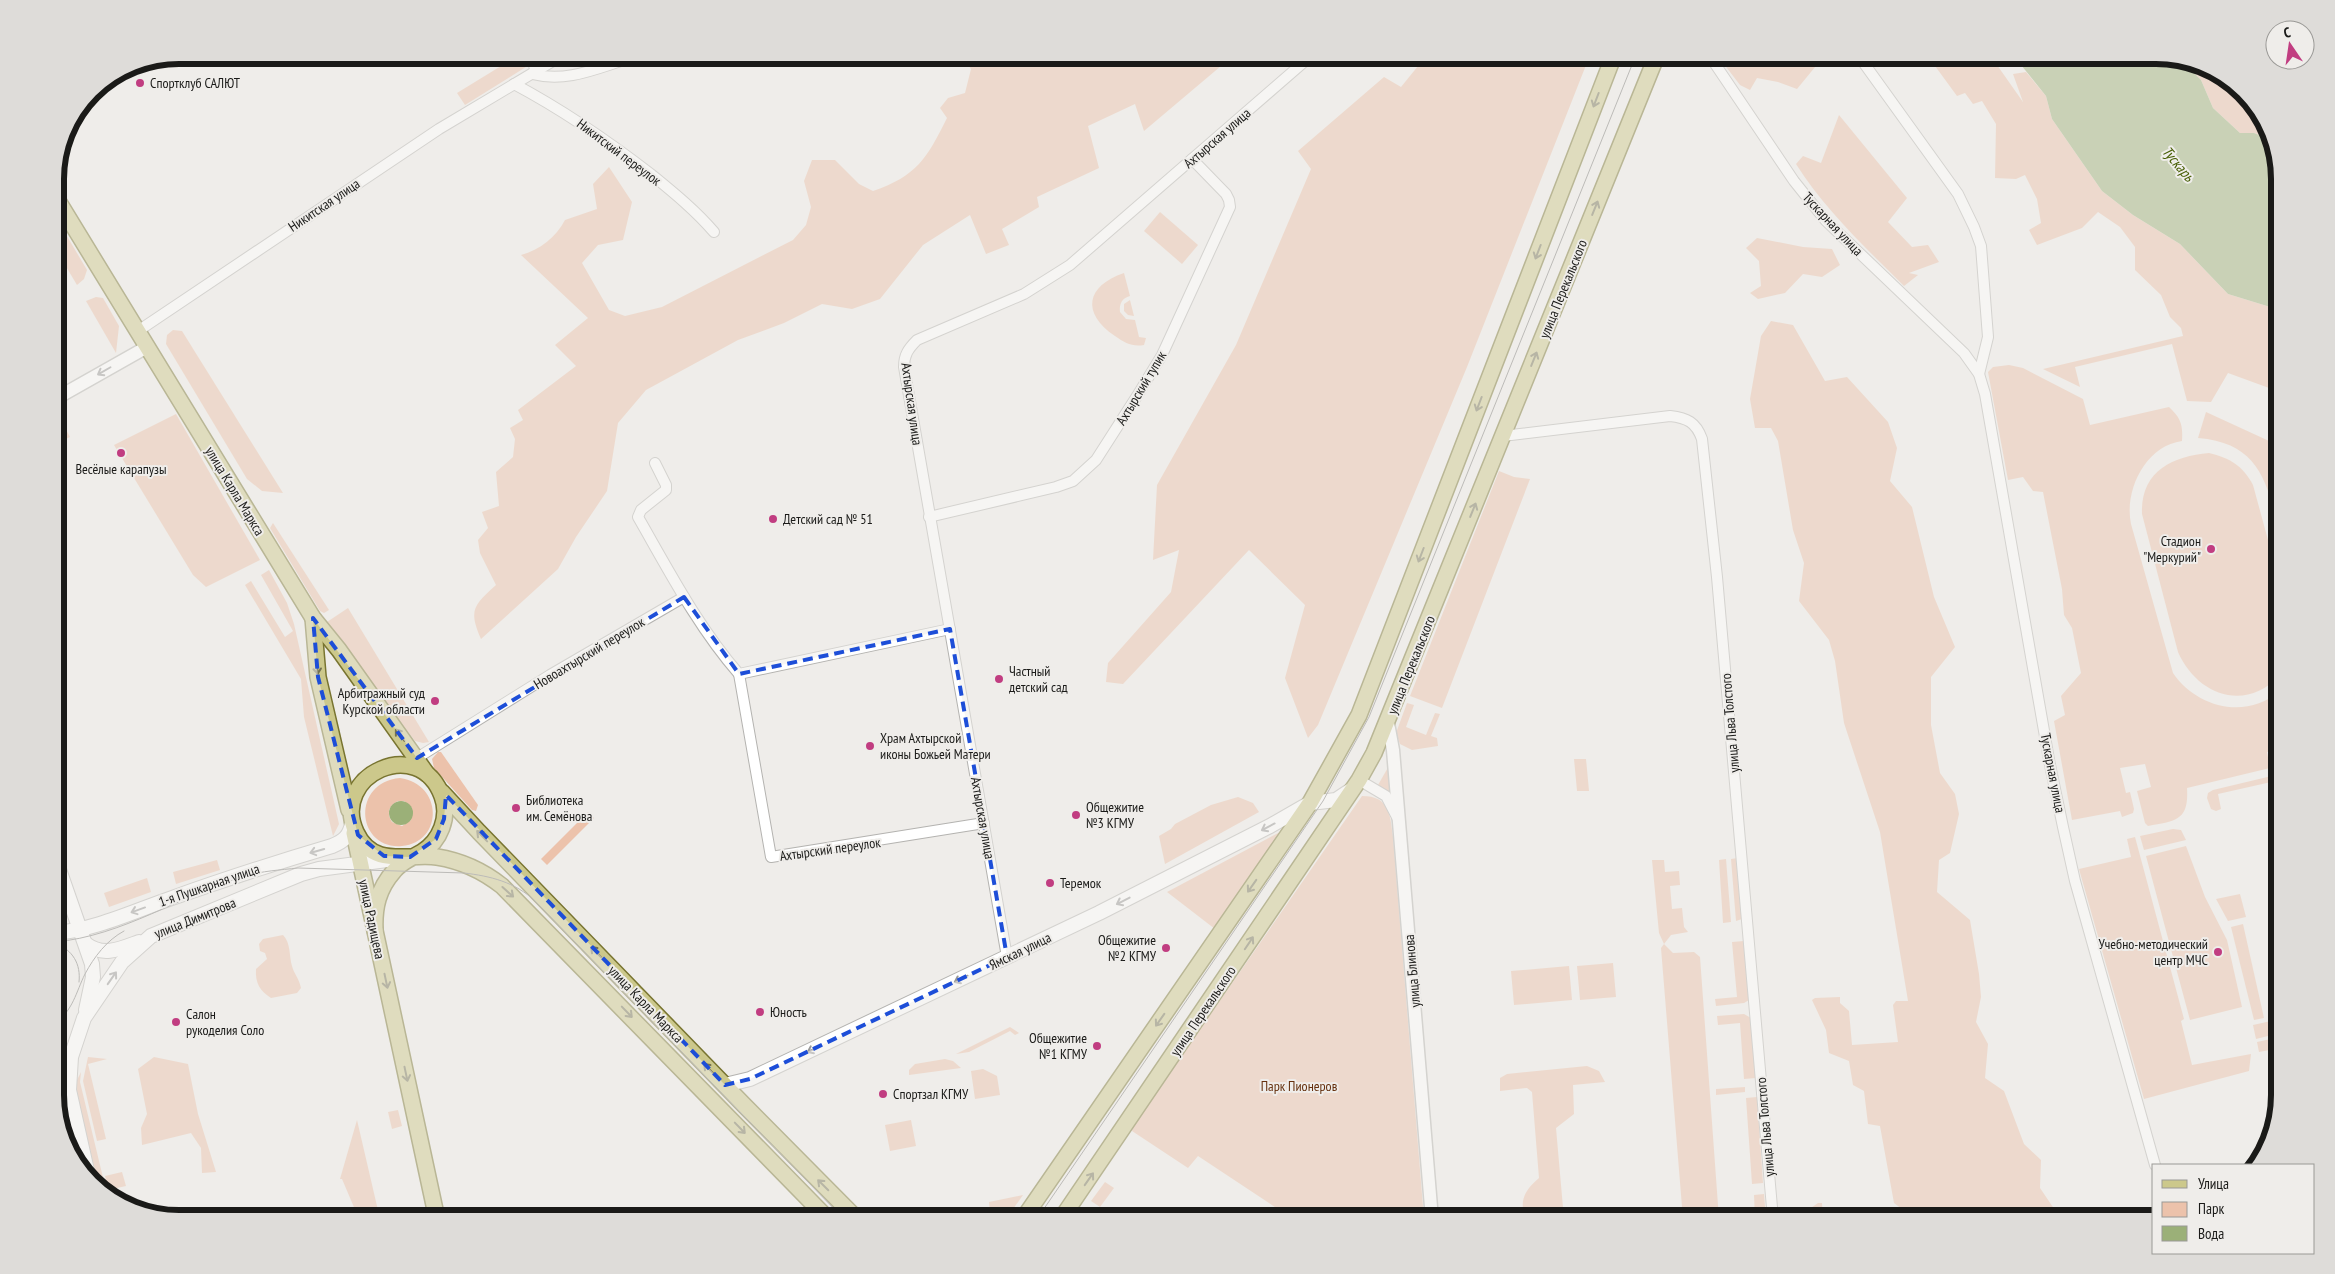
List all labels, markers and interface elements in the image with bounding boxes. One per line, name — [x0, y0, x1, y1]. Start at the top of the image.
north arrow — [2265, 20, 2315, 70]
text: С — [2282, 23, 2293, 42]
place label: Спортклуб САЛЮТ — [150, 74, 241, 92]
marker: Спортклуб САЛЮТ — [134, 77, 146, 89]
one-way arrow — [1591, 92, 1600, 108]
street label: Ахтырская улица — [1180, 104, 1254, 172]
street label: Никитский переулок — [573, 114, 665, 190]
water label: Тускарь — [2158, 142, 2199, 186]
street label: Никитская улица — [285, 174, 363, 236]
street label: Тускарная улица — [1799, 188, 1867, 260]
one-way arrow — [1591, 201, 1600, 217]
street label: улица Перекальского — [1535, 237, 1591, 341]
one-way arrow — [1533, 244, 1542, 259]
street label: Ахтырский тупик — [1112, 347, 1170, 428]
one-way arrow — [1530, 352, 1539, 367]
street label: Ахтырская улица — [897, 362, 927, 446]
one-way arrow — [98, 366, 112, 376]
one-way arrow — [1474, 395, 1483, 411]
street label: улица Карла Маркса — [201, 443, 269, 539]
marker: Весёлые карапузы — [115, 447, 127, 459]
place label: Весёлые карапузы — [76, 460, 167, 478]
one-way arrow — [1469, 503, 1478, 518]
place label: Детский сад № 51 — [783, 510, 873, 528]
marker: Детский сад № 51 — [767, 513, 779, 525]
place label: Стадион "Меркурий" — [2143, 532, 2201, 566]
marker: Стадион "Меркурий" — [2205, 543, 2217, 555]
one-way arrow — [1415, 547, 1425, 562]
street label: Новоахтырский переулок — [530, 613, 648, 693]
street label: улица Перекальского — [1383, 613, 1439, 717]
one-way arrow — [312, 658, 322, 674]
place label: Частный детский сад — [1009, 662, 1068, 696]
marker: Частный детский сад — [993, 673, 1005, 685]
street label: улица Льва Толстого — [1717, 673, 1743, 773]
place label: Арбитражный суд Курской области — [338, 684, 425, 718]
marker: Арбитражный суд Курской области — [429, 695, 441, 707]
one-way arrow — [395, 729, 405, 743]
place label: Храм Ахтырской иконы Божьей Матери — [880, 729, 991, 763]
street label: Тускарная улица — [2036, 732, 2070, 814]
marker: Храм Ахтырской иконы Божьей Матери — [864, 740, 876, 752]
street label: Ахтырская улица — [967, 775, 999, 861]
place label: Библиотека им. Семёнова — [526, 791, 592, 825]
place label: Общежитие №3 КГМУ — [1086, 798, 1144, 832]
marker: Библиотека им. Семёнова — [510, 802, 522, 814]
marker: Общежитие №3 КГМУ — [1070, 809, 1082, 821]
one-way arrow — [1260, 822, 1275, 832]
one-way arrow — [476, 829, 488, 842]
street label: Ахтырский переулок — [778, 833, 882, 865]
one-way arrow — [309, 846, 325, 856]
street label: 1-я Пушкарная улица — [156, 859, 262, 911]
place label: Теремок — [1060, 874, 1102, 892]
street label: улица Радищева — [355, 877, 389, 961]
marker: Теремок — [1044, 877, 1056, 889]
one-way arrow — [1247, 879, 1257, 893]
one-way arrow — [502, 886, 515, 897]
street label: улица Димитрова — [152, 893, 238, 943]
one-way arrow — [1116, 897, 1131, 906]
one-way arrow — [131, 906, 147, 915]
street label: Ямская улица — [986, 928, 1054, 974]
place label: Общежитие №2 КГМУ — [1098, 931, 1157, 965]
street label: улица Блинова — [1400, 934, 1424, 1008]
place label: Учебно-методический центр МЧС — [2099, 935, 2209, 969]
one-way arrow — [1244, 936, 1254, 950]
marker: Общежитие №2 КГМУ — [1160, 942, 1172, 954]
one-way arrow — [590, 946, 602, 958]
marker: Учебно-методический центр МЧС — [2212, 946, 2224, 958]
street label: улица Карла Маркса — [604, 961, 688, 1047]
street label: улица Перекальского — [1166, 962, 1240, 1060]
one-way arrow — [107, 971, 117, 985]
one-way arrow — [382, 973, 391, 989]
one-way arrow — [954, 975, 969, 984]
place label: Юность — [770, 1003, 807, 1021]
place label: Салон рукоделия Соло — [186, 1005, 264, 1039]
one-way arrow — [620, 1006, 633, 1018]
marker: Юность — [754, 1006, 766, 1018]
one-way arrow — [1155, 1013, 1165, 1027]
marker: Салон рукоделия Соло — [170, 1016, 182, 1028]
place label: Общежитие №1 КГМУ — [1029, 1029, 1088, 1063]
marker: Общежитие №1 КГМУ — [1091, 1040, 1103, 1052]
one-way arrow — [807, 1045, 822, 1055]
one-way arrow — [703, 1063, 715, 1075]
one-way arrow — [402, 1065, 411, 1081]
park label: Парк Пионеров — [1261, 1077, 1338, 1095]
street label: улица Льва Толстого — [1752, 1077, 1778, 1177]
place label: Спортзал КГМУ — [893, 1085, 969, 1103]
marker: Спортзал КГМУ — [877, 1088, 889, 1100]
one-way arrow — [734, 1122, 746, 1135]
legend — [2152, 1164, 2315, 1254]
one-way arrow — [1084, 1172, 1094, 1186]
text: Улица — [2198, 1174, 2229, 1193]
one-way arrow — [817, 1178, 829, 1191]
text: Парк — [2198, 1199, 2224, 1218]
text: Вода — [2198, 1224, 2224, 1243]

